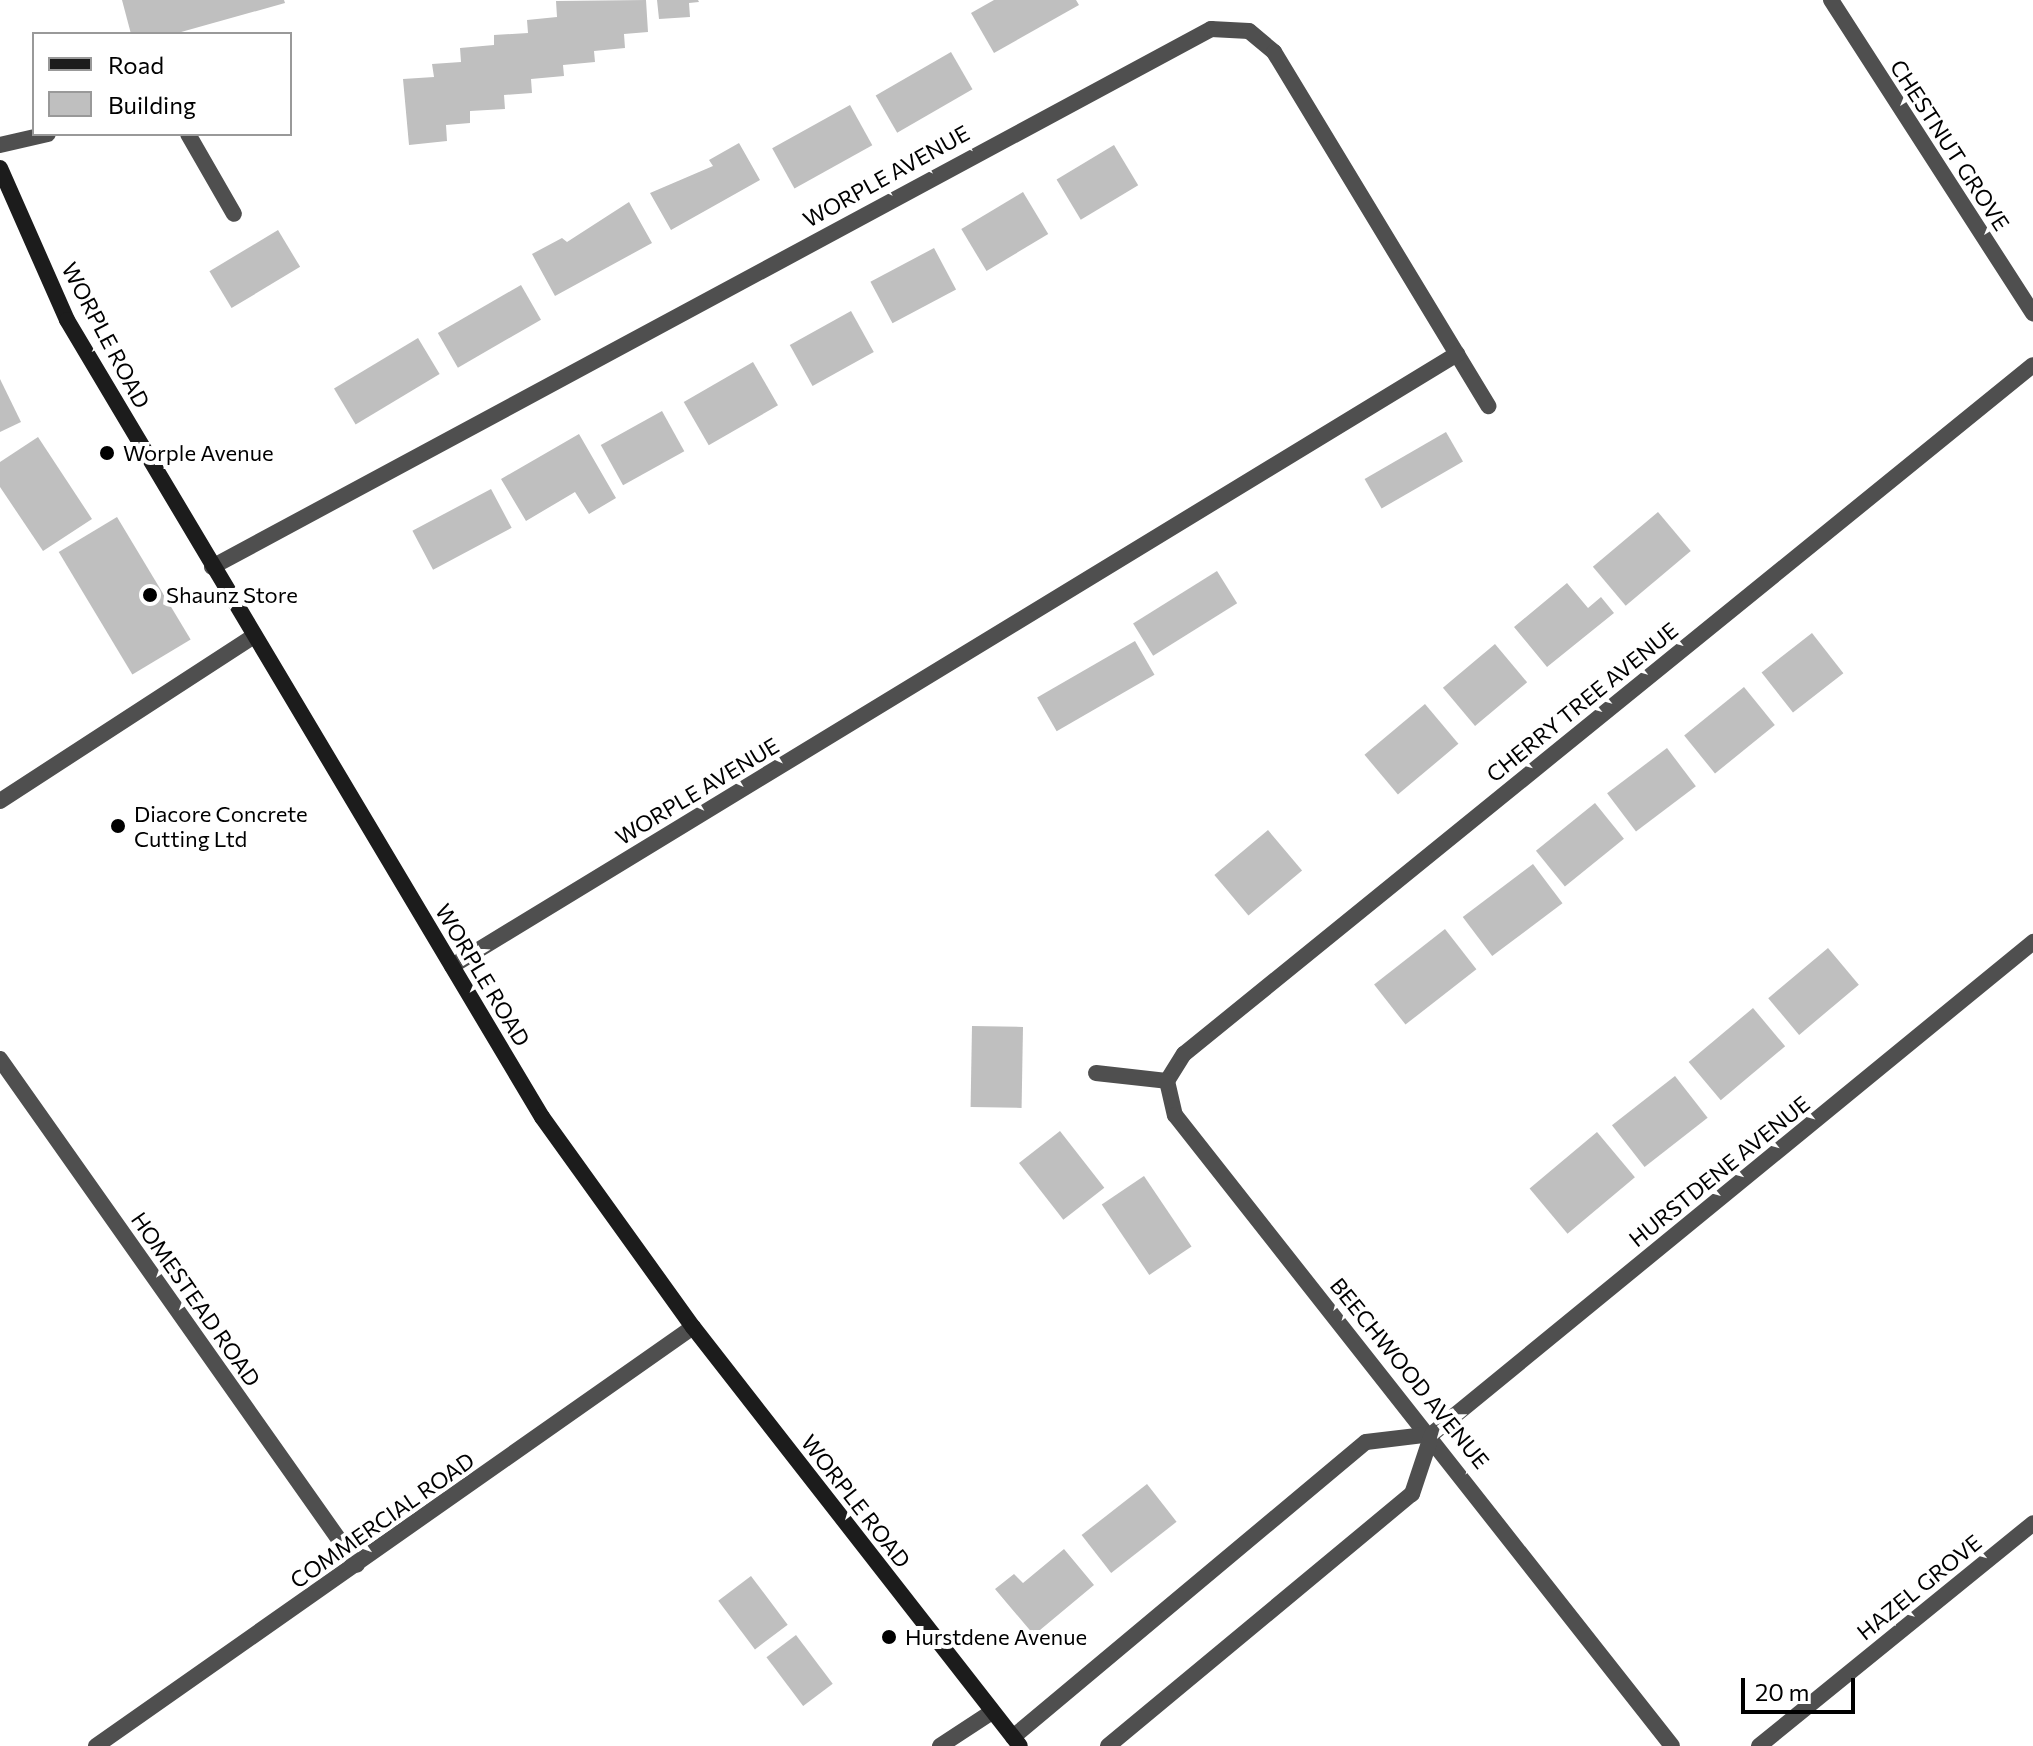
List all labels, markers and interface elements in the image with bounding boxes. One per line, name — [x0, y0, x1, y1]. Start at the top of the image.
legend — [32, 32, 292, 136]
text: Road — [108, 50, 164, 79]
street label: CHESTNUT GROVE — [1885, 55, 2015, 235]
text: Building — [108, 90, 196, 119]
street label: WORPLE AVENUE — [798, 119, 974, 233]
street label: WORPLE ROAD — [56, 258, 156, 412]
place label: Worple Avenue — [123, 440, 274, 466]
marker: Worple Avenue — [98, 444, 116, 462]
place label: Shaunz Store — [166, 582, 298, 608]
marker: Shaunz Store — [141, 586, 159, 604]
street label: CHERRY TREE AVENUE — [1481, 617, 1683, 787]
street label: WORPLE AVENUE — [611, 732, 783, 850]
place label: Diacore Concrete Cutting Ltd — [134, 800, 308, 852]
marker: Diacore Concrete Cutting Ltd — [109, 817, 127, 835]
street label: WORPLE ROAD — [430, 899, 536, 1051]
street label: HURSTDENE AVENUE — [1623, 1090, 1815, 1252]
street label: HOMESTEAD ROAD — [126, 1207, 266, 1391]
street label: BEECHWOOD AVENUE — [1325, 1272, 1495, 1474]
street label: WORPLE ROAD — [796, 1429, 916, 1573]
street label: COMMERCIAL ROAD — [285, 1447, 479, 1593]
street label: HAZEL GROVE — [1851, 1529, 1987, 1645]
place label: Hurstdene Avenue — [905, 1624, 1087, 1650]
marker: Hurstdene Avenue — [880, 1628, 898, 1646]
scale bar — [1745, 1662, 1859, 1712]
text: 20 m — [1755, 1677, 1809, 1706]

